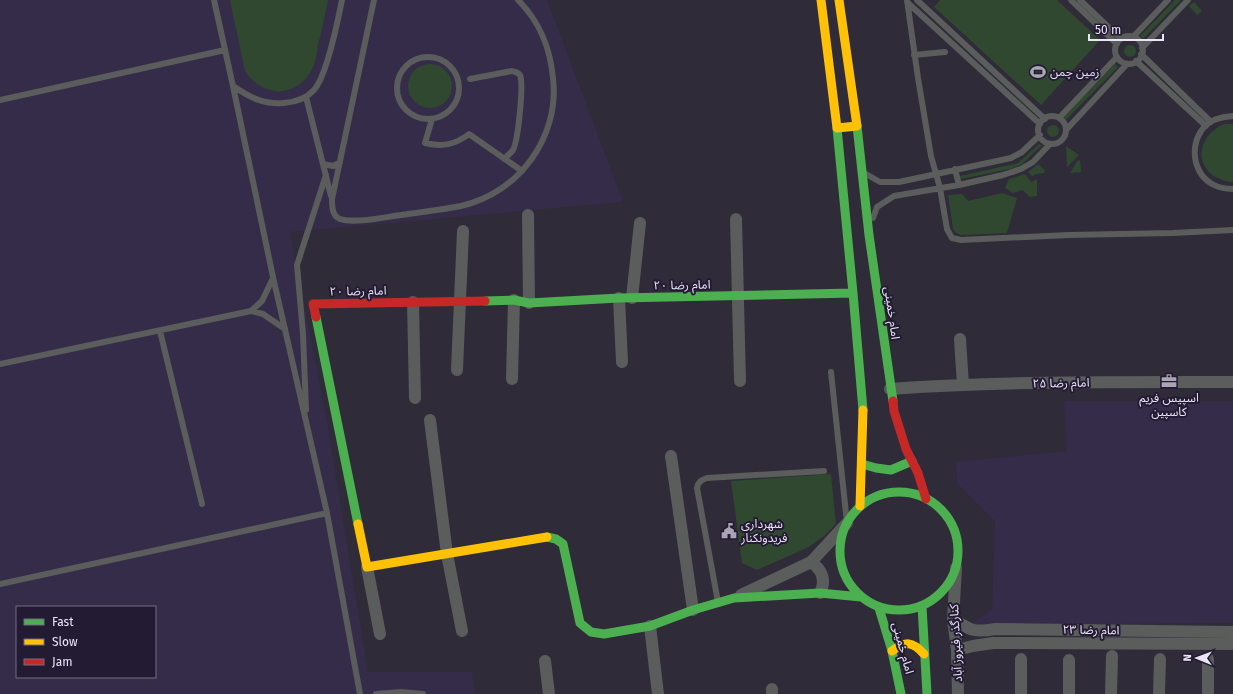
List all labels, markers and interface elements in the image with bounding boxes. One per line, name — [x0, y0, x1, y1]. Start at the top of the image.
scale bar — [1089, 16, 1163, 42]
text: 50 m — [1095, 23, 1121, 37]
sports icon: زمین چمن — [1029, 63, 1047, 81]
place label: زمین چمن — [1050, 65, 1099, 80]
street label: امام رضا ۲۰ — [653, 278, 711, 294]
street label: امام رضا ۲۰ — [329, 284, 387, 300]
street label: امام خمینی — [879, 286, 903, 341]
office icon: اسپیس فریم کاسپین — [1160, 372, 1178, 390]
street label: امام رضا ۲۵ — [1032, 376, 1090, 392]
place label: اسپیس فریم کاسپین — [1139, 391, 1199, 420]
place label: شهرداری فریدونکنار — [740, 517, 787, 545]
public building icon: شهرداری فریدونکنار — [720, 522, 738, 540]
street label: کنارگذر فیروز آباد — [947, 603, 965, 682]
legend — [16, 606, 156, 678]
text: Fast — [52, 615, 74, 629]
street label: امام خمینی — [887, 621, 917, 676]
street label: امام رضا ۲۳ — [1062, 623, 1120, 639]
text: Slow — [52, 635, 78, 649]
north arrow — [1177, 638, 1217, 678]
text: N — [1181, 654, 1194, 662]
text: Jam — [52, 655, 72, 669]

